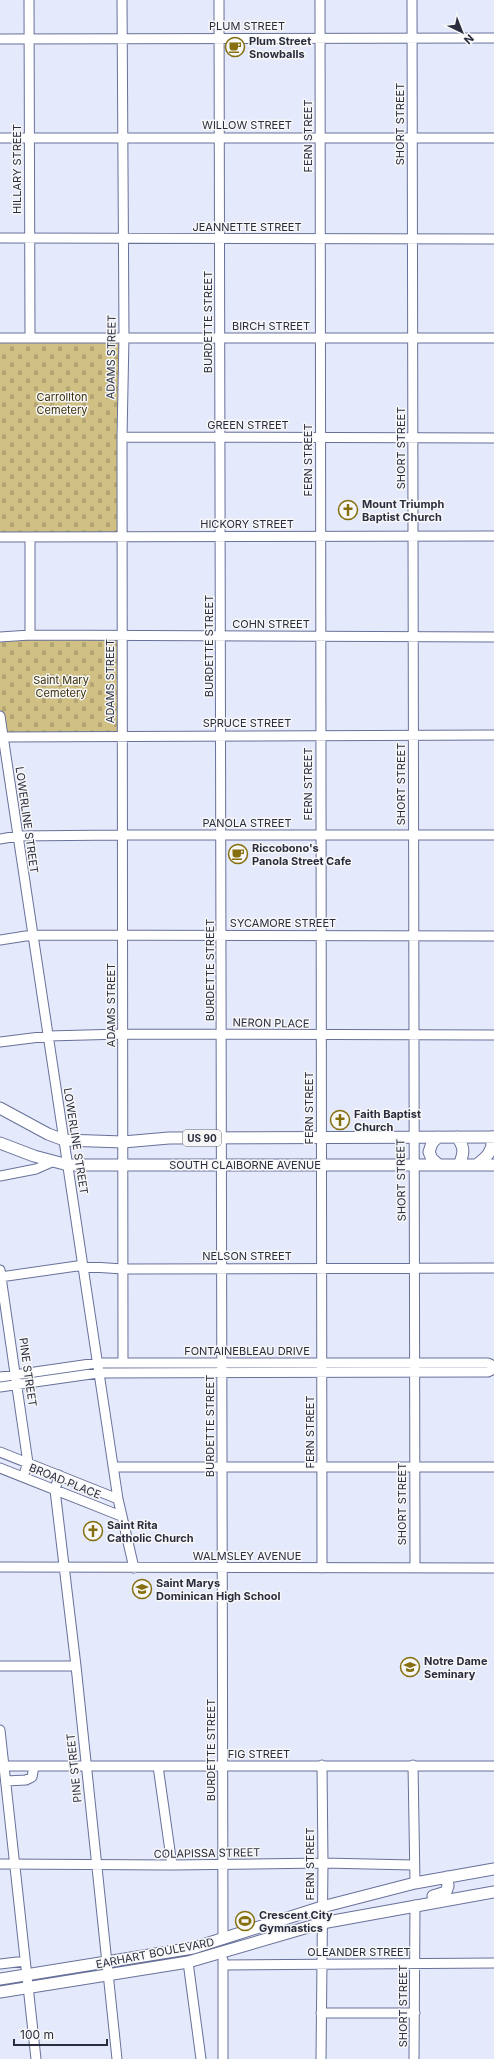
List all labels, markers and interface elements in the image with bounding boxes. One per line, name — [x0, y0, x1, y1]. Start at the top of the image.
north arrow — [442, 12, 482, 52]
street label: PLUM STREET — [209, 19, 285, 33]
text: N — [461, 31, 477, 47]
place label: Plum Street Snowballs — [249, 34, 311, 61]
cafe icon: Plum Street Snowballs — [224, 36, 246, 58]
street label: SHORT STREET — [393, 83, 407, 165]
street label: FERN STREET — [301, 99, 315, 173]
street label: WILLOW STREET — [202, 118, 292, 132]
street label: HILLARY STREET — [10, 124, 24, 214]
street label: JEANNETTE STREET — [192, 220, 302, 234]
street label: BURDETTE STREET — [201, 271, 215, 373]
street label: ADAMS STREET — [103, 315, 119, 399]
street label: BIRCH STREET — [232, 319, 310, 333]
park label: Carrollton Cemetery — [36, 390, 88, 417]
street label: SHORT STREET — [394, 407, 408, 489]
street label: GREEN STREET — [207, 418, 289, 432]
street label: FERN STREET — [301, 423, 315, 497]
place label: Mount Triumph Baptist Church — [362, 497, 444, 524]
church icon: Mount Triumph Baptist Church — [337, 499, 359, 521]
street label: HICKORY STREET — [200, 517, 294, 531]
street label: BURDETTE STREET — [202, 595, 216, 697]
street label: COHN STREET — [232, 617, 310, 631]
street label: ADAMS STREET — [103, 639, 117, 723]
park label: Saint Mary Cemetery — [33, 673, 89, 700]
street label: SPRUCE STREET — [203, 716, 291, 730]
street label: SHORT STREET — [394, 743, 408, 825]
street label: FERN STREET — [301, 747, 315, 821]
street label: LOWERLINE STREET — [13, 766, 41, 874]
street label: PANOLA STREET — [203, 816, 291, 830]
place label: Riccobono's Panola Street Cafe — [252, 841, 352, 868]
cafe icon: Riccobono's Panola Street Cafe — [227, 843, 249, 865]
street label: SYCAMORE STREET — [230, 916, 336, 930]
street label: BURDETTE STREET — [203, 919, 217, 1021]
street label: ADAMS STREET — [104, 963, 118, 1047]
street label: NERON PLACE — [232, 1015, 310, 1031]
street label: FERN STREET — [302, 1071, 316, 1145]
street label: LOWERLINE STREET — [61, 1087, 91, 1195]
place label: Faith Baptist Church — [354, 1107, 421, 1134]
church icon: Faith Baptist Church — [329, 1109, 351, 1131]
road number: US 90 — [183, 1130, 221, 1146]
street label: SHORT STREET — [393, 1139, 409, 1221]
street label: SOUTH CLAIBORNE AVENUE — [169, 1158, 321, 1172]
street label: NELSON STREET — [202, 1249, 292, 1263]
street label: PINE STREET — [16, 1337, 40, 1407]
street label: FONTAINEBLEAU DRIVE — [184, 1344, 310, 1358]
street label: BURDETTE STREET — [203, 1375, 217, 1477]
street label: FERN STREET — [303, 1395, 317, 1469]
street label: BROAD PLACE — [27, 1460, 103, 1502]
street label: SHORT STREET — [395, 1463, 409, 1545]
place label: Saint Rita Catholic Church — [107, 1518, 194, 1545]
church icon: Saint Rita Catholic Church — [82, 1520, 104, 1542]
street label: WALMSLEY AVENUE — [193, 1549, 301, 1563]
place label: Saint Marys Dominican High School — [156, 1576, 281, 1603]
school or university icon: Saint Marys Dominican High School — [131, 1578, 153, 1600]
place label: Notre Dame Seminary — [424, 1654, 488, 1681]
school or university icon: Notre Dame Seminary — [399, 1656, 421, 1678]
street label: BURDETTE STREET — [204, 1699, 218, 1801]
street label: PINE STREET — [63, 1733, 85, 1803]
street label: FIG STREET — [228, 1747, 290, 1761]
street label: FERN STREET — [303, 1827, 317, 1901]
street label: COLAPISSA STREET — [154, 1845, 260, 1861]
place label: Crescent City Gymnastics — [259, 1908, 333, 1935]
sports icon: Crescent City Gymnastics — [234, 1910, 256, 1932]
street label: EARHART BOULEVARD — [95, 1935, 215, 1971]
street label: OLEANDER STREET — [307, 1945, 411, 1959]
street label: SHORT STREET — [396, 1965, 410, 2047]
scale bar — [14, 2021, 107, 2047]
text: 100 m — [20, 2027, 54, 2042]

